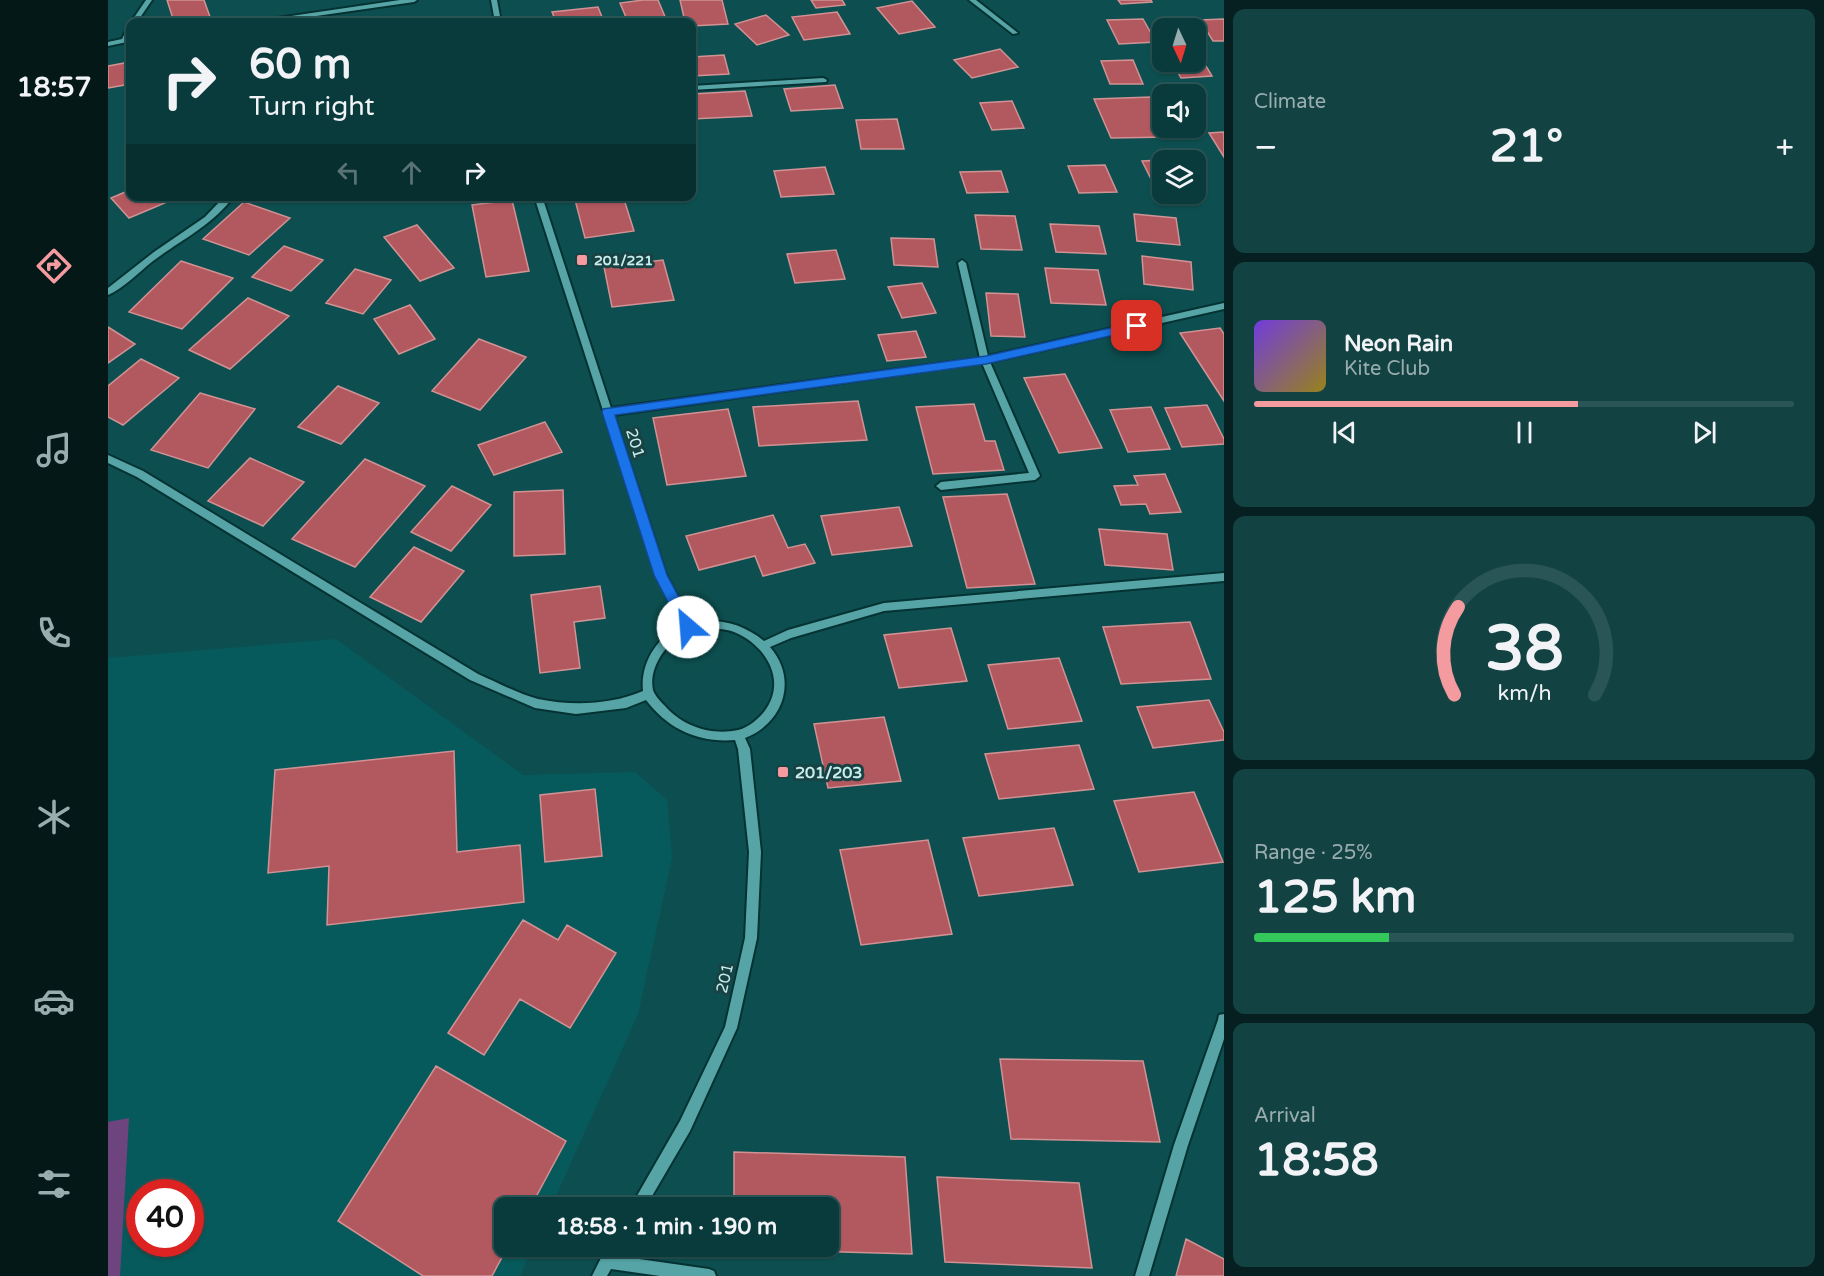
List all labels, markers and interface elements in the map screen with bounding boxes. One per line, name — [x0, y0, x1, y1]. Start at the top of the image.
north arrow — [1152, 18, 1206, 72]
map controls — [1152, 18, 1206, 204]
text: 60 m — [249, 39, 351, 90]
icon: right — [150, 42, 228, 120]
text: 18:57 — [17, 71, 91, 104]
button: sound — [1152, 84, 1206, 138]
text: Turn right — [249, 90, 375, 123]
text: Climate — [1254, 90, 1326, 114]
text: 21° — [1490, 120, 1563, 174]
text: − — [1254, 128, 1278, 167]
text: + — [1775, 128, 1794, 167]
button: layers — [1152, 150, 1206, 204]
icon: left — [332, 156, 365, 189]
icon: ahead — [395, 156, 428, 189]
icon: right — [458, 156, 491, 189]
icon: directions — [33, 245, 75, 287]
place label: 201/221 — [594, 252, 653, 269]
marker: 201/221 — [575, 253, 589, 267]
pin — [1111, 300, 1162, 351]
icon: arrive — [1120, 309, 1153, 342]
text: Neon Rain — [1344, 331, 1453, 357]
text: Kite Club — [1344, 357, 1430, 381]
icon: previous — [1328, 416, 1361, 449]
icon: pause — [1508, 416, 1541, 449]
icon: next — [1688, 416, 1721, 449]
street label: 201 — [621, 426, 649, 461]
icon: music — [33, 429, 75, 471]
position arrow — [656, 595, 720, 659]
icon: phone — [33, 612, 75, 654]
text: 38 — [1485, 612, 1563, 687]
text: km/h — [1497, 680, 1551, 706]
place label: 201/203 — [795, 763, 862, 783]
marker: 201/203 — [776, 765, 790, 779]
icon: climate — [33, 796, 75, 838]
text: Range · 25% — [1254, 841, 1373, 865]
text: 125 km — [1254, 871, 1416, 925]
street label: 201 — [712, 961, 738, 995]
icon: car — [33, 980, 75, 1022]
text: Arrival — [1254, 1104, 1316, 1128]
text: 18:58 — [1254, 1134, 1379, 1188]
icon: filters — [33, 1163, 75, 1205]
speed limit sign: 40 — [126, 1179, 204, 1257]
text: 18:58 · 1 min · 190 m — [556, 1214, 777, 1240]

